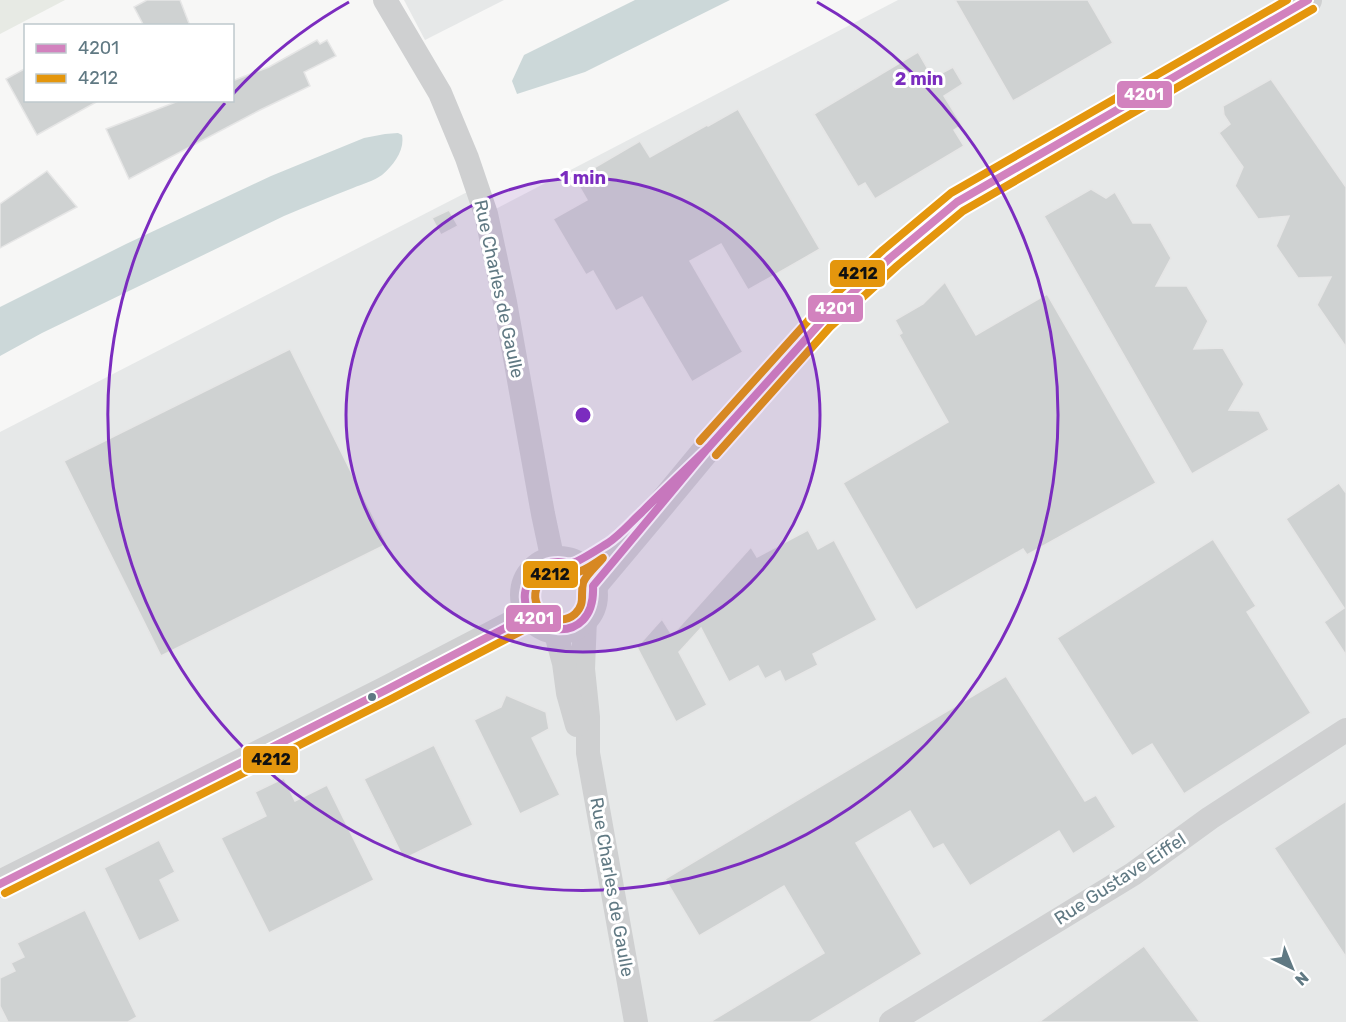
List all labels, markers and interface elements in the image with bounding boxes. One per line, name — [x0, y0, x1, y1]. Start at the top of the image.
legend — [24, 24, 234, 102]
text: 4201 — [78, 37, 119, 59]
text: 4212 — [78, 67, 118, 89]
text: 2 min — [895, 68, 943, 90]
line badge: 4201 — [1116, 80, 1173, 109]
text: 4201 — [1124, 85, 1164, 104]
text: 1 min — [560, 167, 606, 189]
street label: Rue Charles de Gaulle — [469, 198, 529, 380]
line badge: 4212 — [829, 259, 886, 288]
text: 4212 — [838, 264, 878, 283]
line badge: 4201 — [807, 294, 864, 323]
text: 4201 — [815, 299, 855, 318]
centre of rings — [573, 405, 593, 425]
line badge: 4212 — [522, 560, 579, 589]
text: 4212 — [530, 565, 570, 584]
line badge: 4201 — [505, 604, 562, 633]
text: 4201 — [514, 609, 554, 628]
unlabelled marker — [366, 691, 378, 703]
line badge: 4212 — [242, 745, 299, 774]
text: 4212 — [251, 750, 291, 769]
street label: Rue Charles de Gaulle — [585, 795, 639, 979]
street label: Rue Gustave Eiffel — [1050, 828, 1190, 930]
north arrow — [1262, 938, 1322, 998]
text: N — [1291, 968, 1313, 989]

